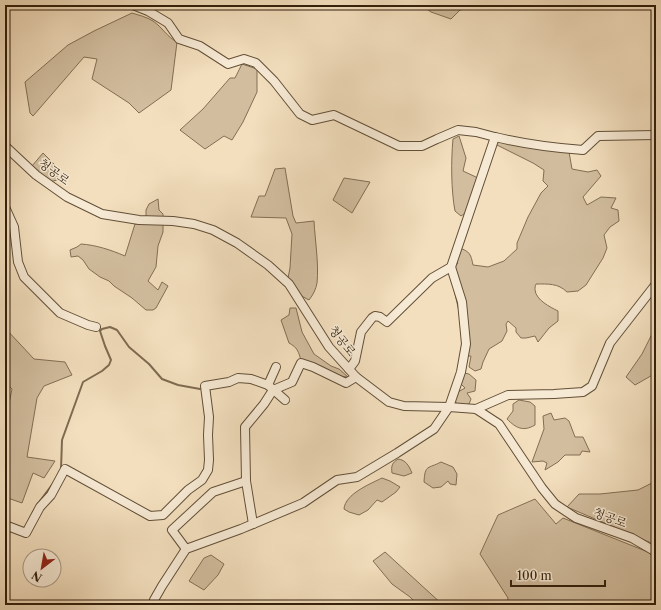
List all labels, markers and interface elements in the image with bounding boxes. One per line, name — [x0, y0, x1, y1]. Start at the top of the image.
street label: 청공로 — [36, 155, 73, 188]
street label: 청공로 — [326, 322, 359, 359]
street label: 청공로 — [591, 505, 629, 531]
north arrow — [22, 548, 62, 588]
scale bar — [511, 562, 605, 588]
text: N — [29, 568, 45, 585]
text: 100 m — [517, 568, 552, 583]

